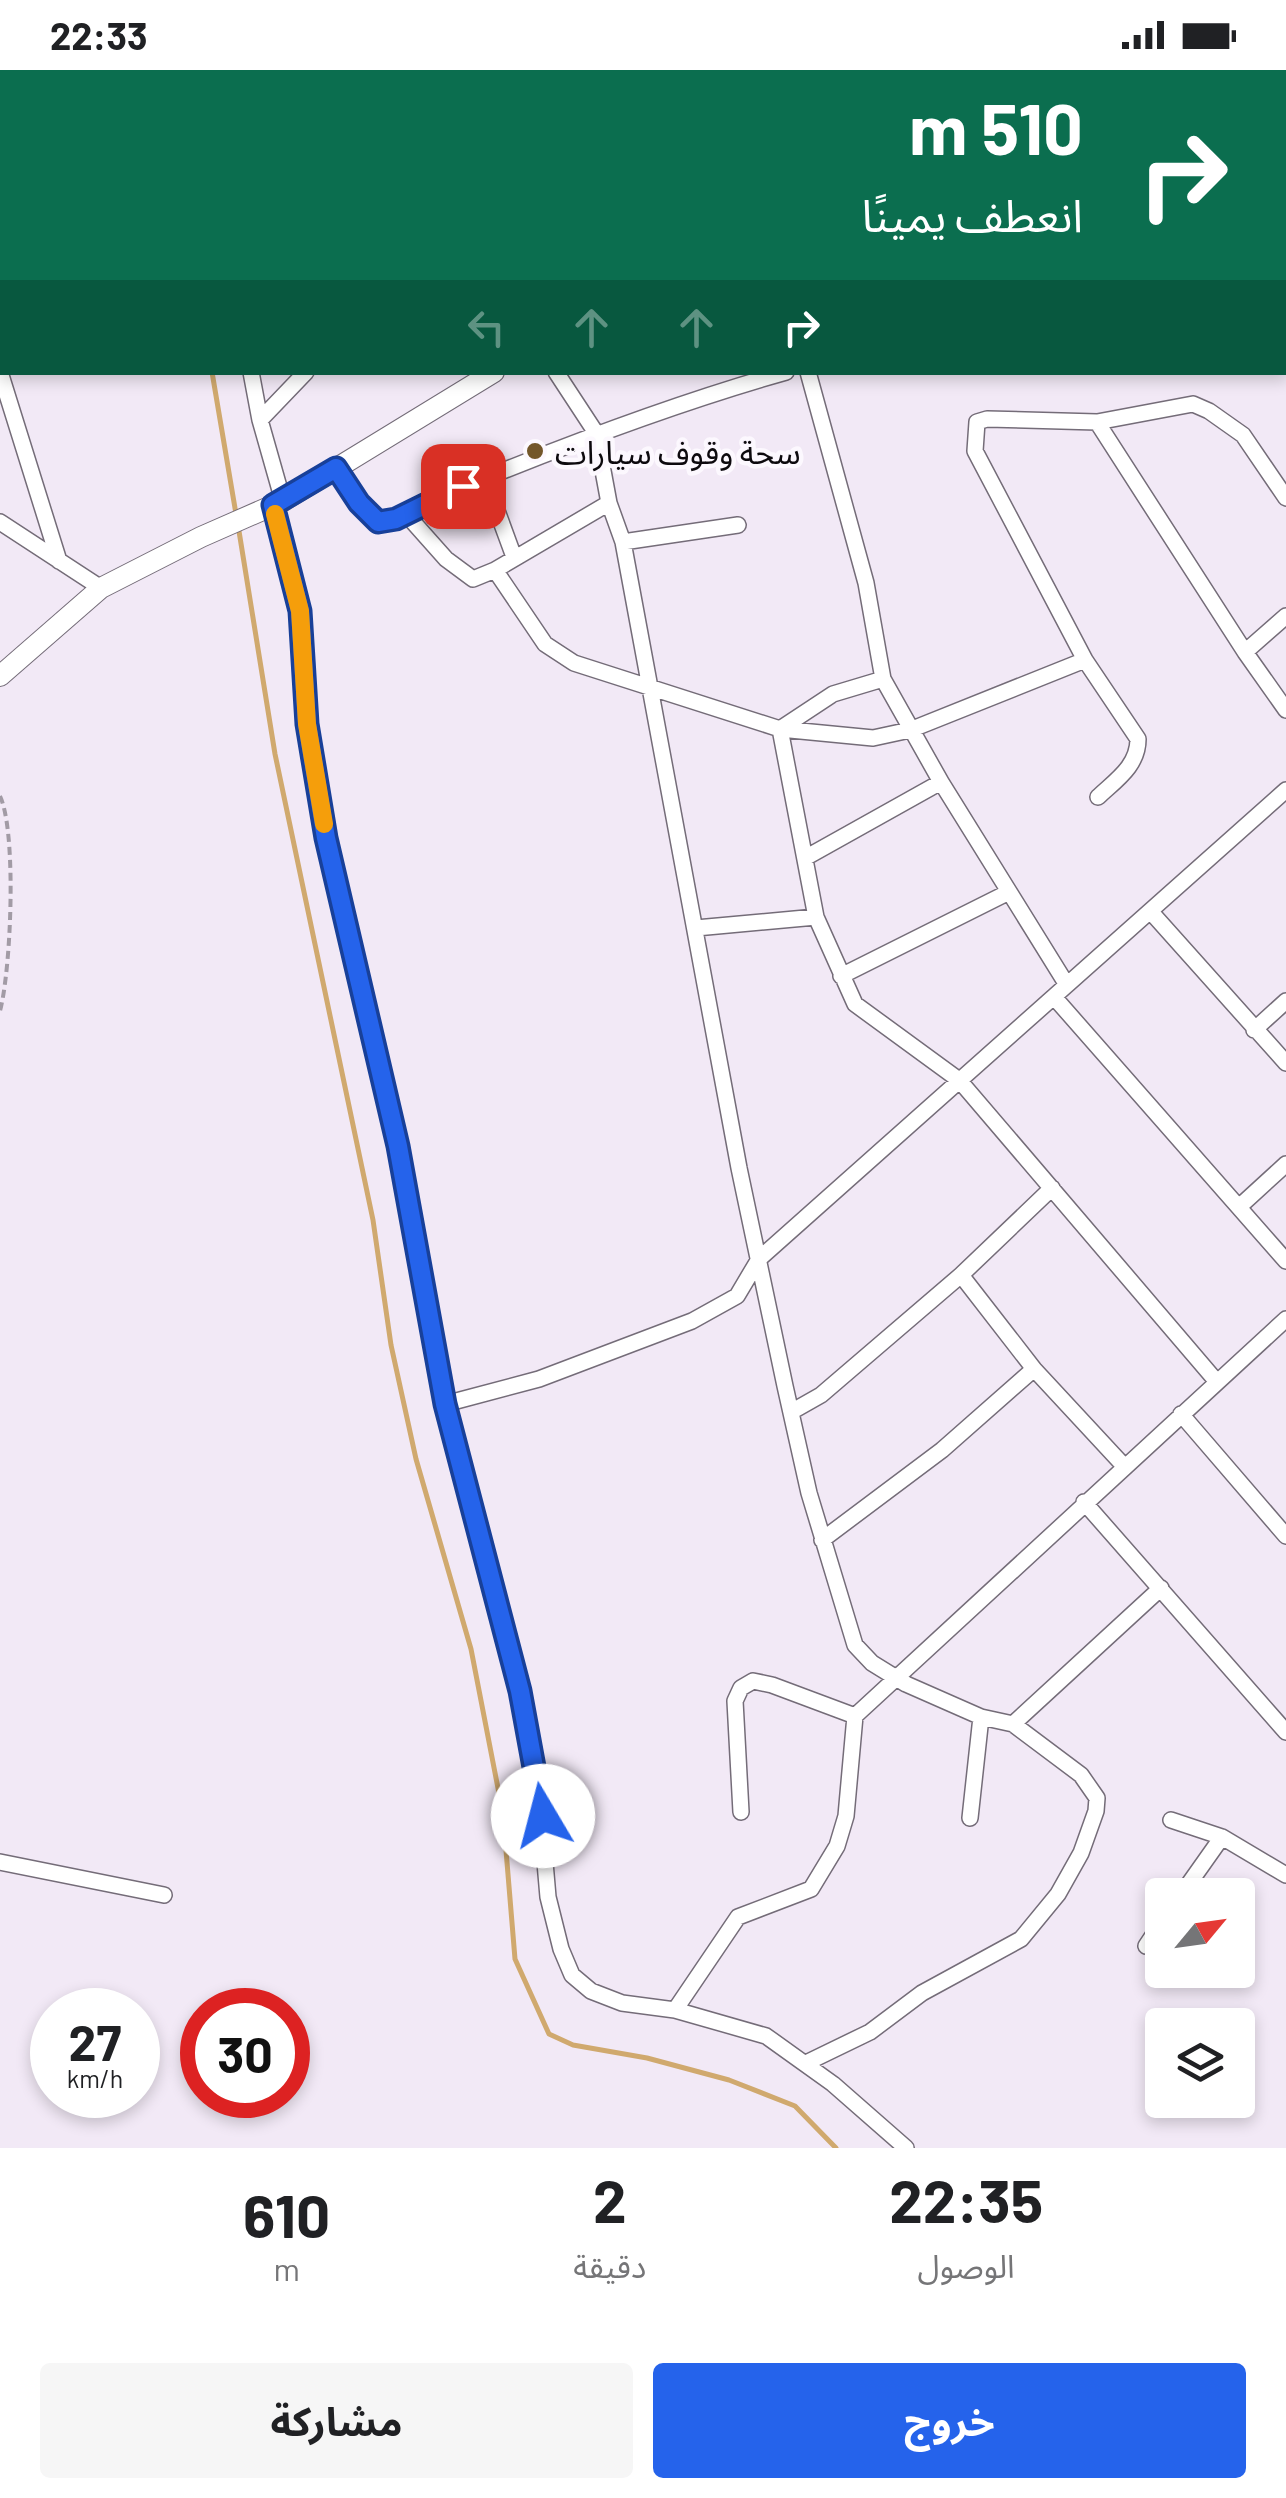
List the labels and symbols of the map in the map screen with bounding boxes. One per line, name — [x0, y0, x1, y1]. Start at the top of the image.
place label: سحة وقوف سيارات — [555, 432, 801, 472]
marker: سحة وقوف سيارات — [524, 440, 546, 462]
pin — [421, 444, 506, 529]
position arrow — [491, 1764, 595, 1868]
north arrow — [1145, 1878, 1255, 1988]
speed limit sign: 30 — [180, 1988, 310, 2118]

